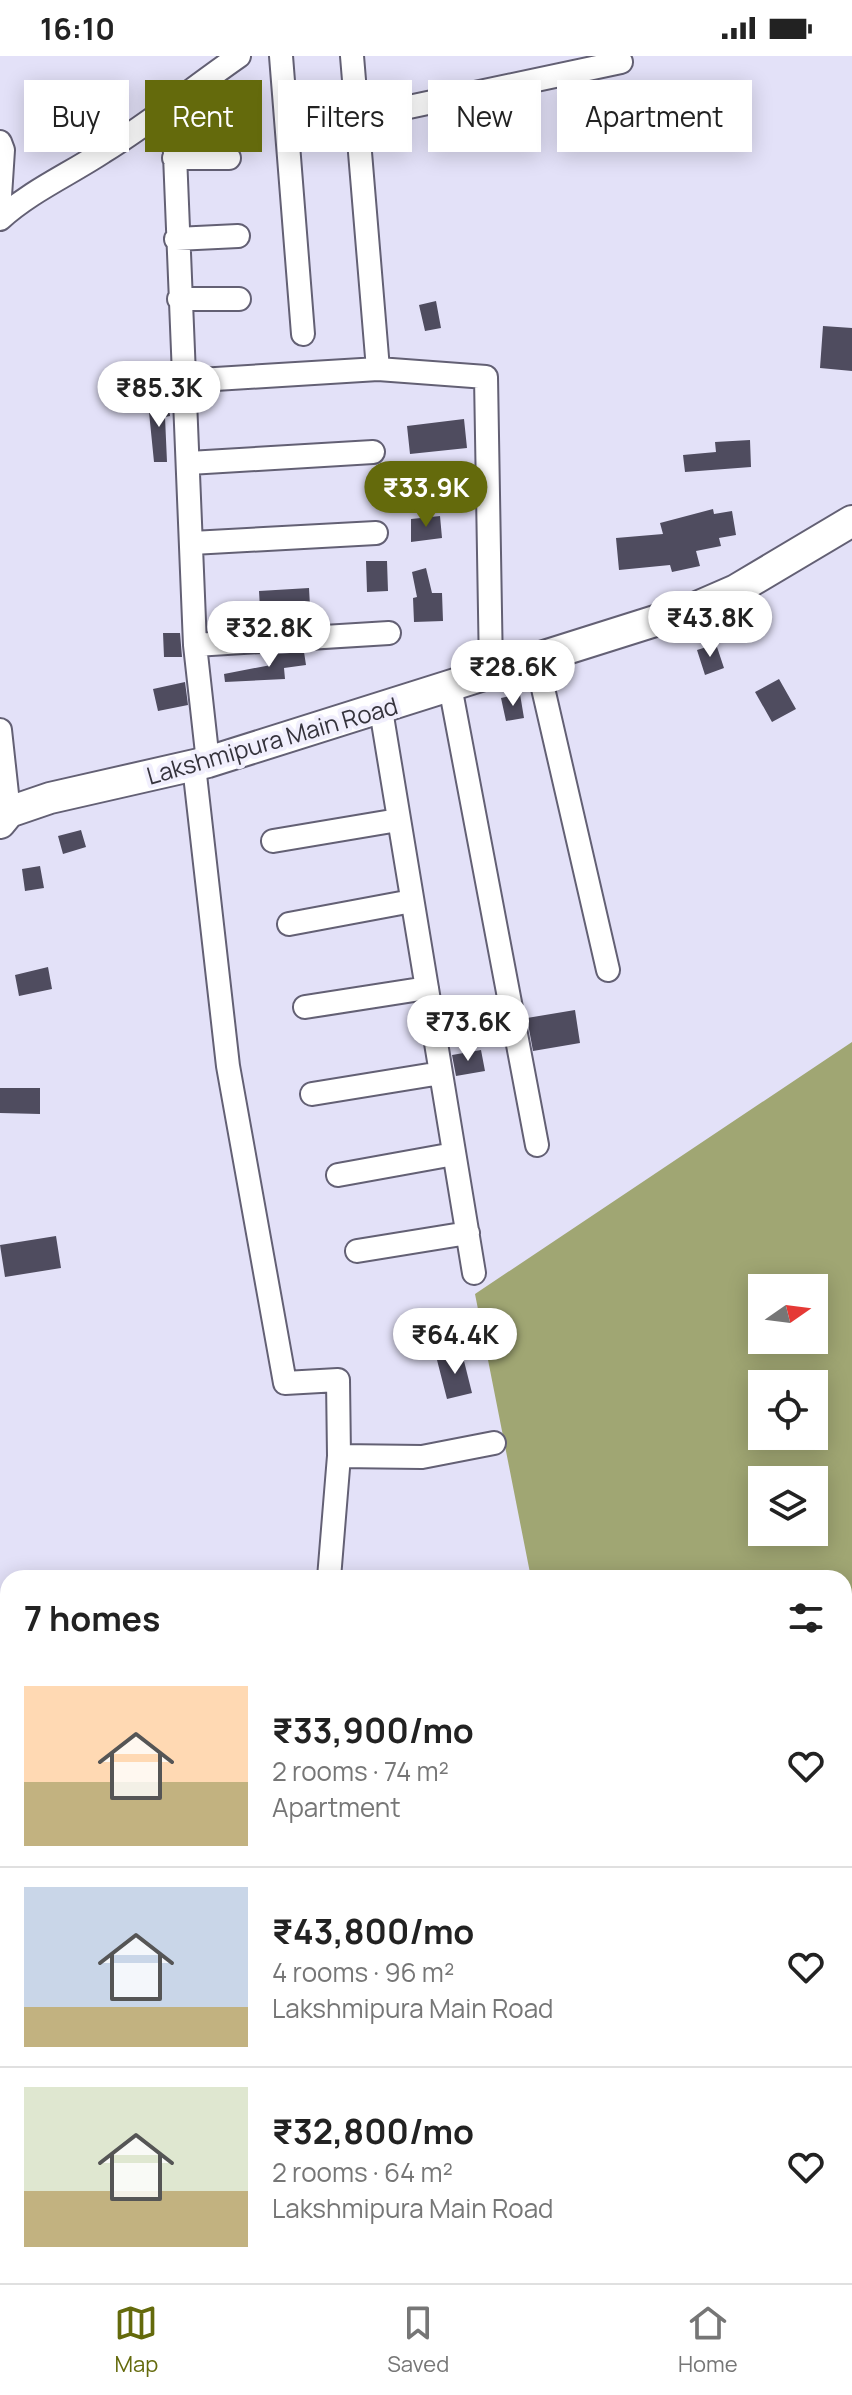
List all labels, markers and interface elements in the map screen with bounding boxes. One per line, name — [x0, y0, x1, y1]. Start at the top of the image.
text: 16:10 — [40, 8, 115, 49]
chip: Buy — [24, 80, 129, 152]
chip: Rent — [145, 80, 262, 152]
chip: Filters — [278, 80, 412, 152]
chip: New — [428, 80, 541, 152]
chip: Apartment — [557, 80, 752, 152]
pin: ₹85.3K — [94, 361, 224, 429]
text: ₹85.3K — [115, 369, 203, 405]
pin: ₹33.9K — [361, 461, 491, 529]
text: ₹33.9K — [382, 469, 470, 505]
pin: ₹43.8K — [645, 591, 775, 659]
text: ₹43.8K — [666, 599, 754, 635]
pin: ₹32.8K — [204, 601, 334, 669]
text: ₹32.8K — [225, 609, 313, 645]
pin: ₹28.6K — [448, 640, 578, 708]
text: ₹28.6K — [469, 648, 557, 684]
street label: Lakshmipura Main Road — [143, 688, 401, 792]
pin: ₹73.6K — [403, 995, 533, 1063]
text: ₹73.6K — [425, 1003, 511, 1039]
north arrow — [748, 1274, 828, 1354]
map controls — [748, 1274, 828, 1546]
pin: ₹64.4K — [390, 1308, 520, 1376]
text: ₹64.4K — [411, 1316, 499, 1352]
button: locate — [748, 1370, 828, 1450]
button: layers — [748, 1466, 828, 1546]
text: 7 homes — [24, 1595, 160, 1641]
icon: filters — [784, 1596, 828, 1640]
text: ₹33,900/mo — [272, 1707, 474, 1753]
icon: home — [88, 1718, 184, 1814]
icon: heart — [784, 1744, 828, 1788]
text: 2 rooms · 74 m² — [272, 1753, 449, 1789]
text: Apartment — [272, 1789, 401, 1825]
text: ₹43,800/mo — [272, 1908, 474, 1954]
icon: home — [88, 1919, 184, 2015]
icon: heart — [784, 1945, 828, 1989]
text: 4 rooms · 96 m² — [272, 1954, 454, 1990]
text: Lakshmipura Main Road — [272, 1990, 554, 2026]
text: ₹32,800/mo — [272, 2108, 474, 2154]
icon: home — [88, 2119, 184, 2215]
icon: heart — [784, 2145, 828, 2189]
text: 2 rooms · 64 m² — [272, 2154, 453, 2190]
text: Lakshmipura Main Road — [272, 2190, 554, 2226]
tab: Map — [114, 2301, 158, 2379]
tab: Saved — [387, 2301, 449, 2379]
tab: Home — [678, 2301, 738, 2379]

